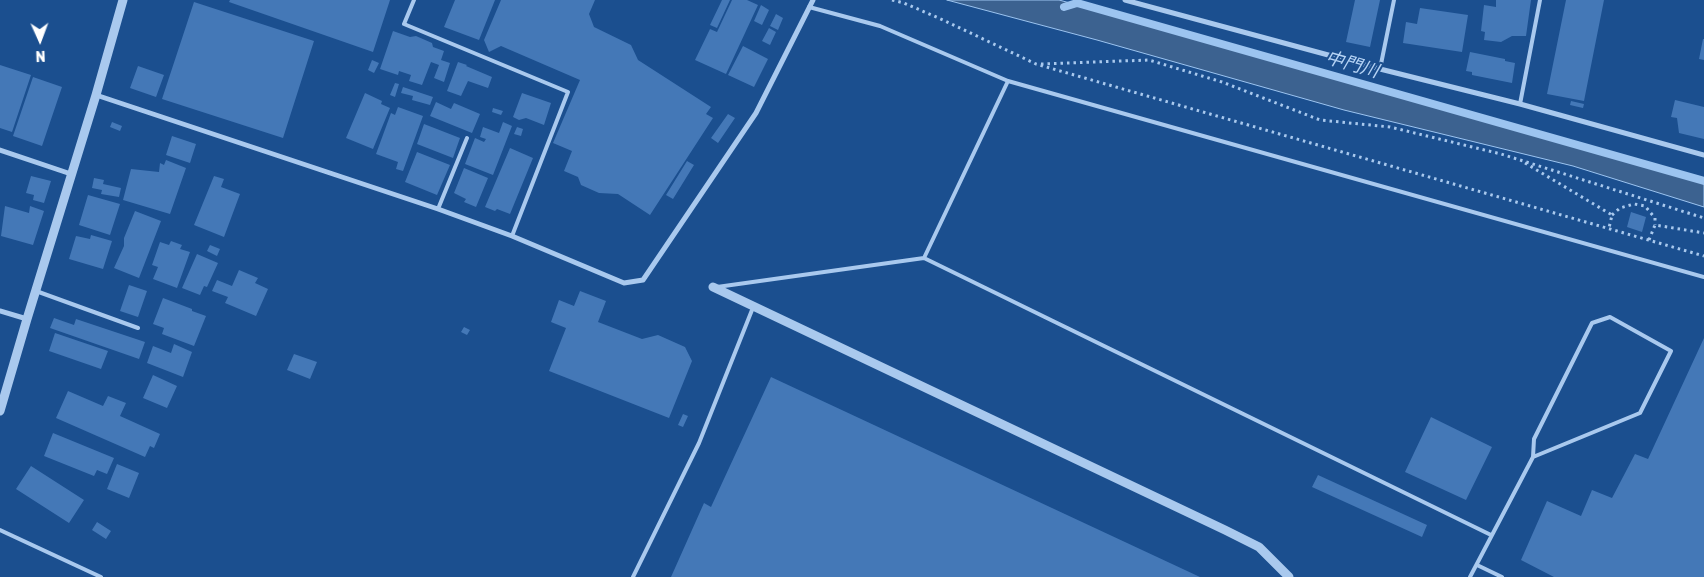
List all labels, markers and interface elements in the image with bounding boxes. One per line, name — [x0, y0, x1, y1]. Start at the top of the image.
north arrow — [15, 15, 65, 65]
text: N — [35, 47, 46, 64]
water label: 中門川 — [1323, 47, 1381, 83]

